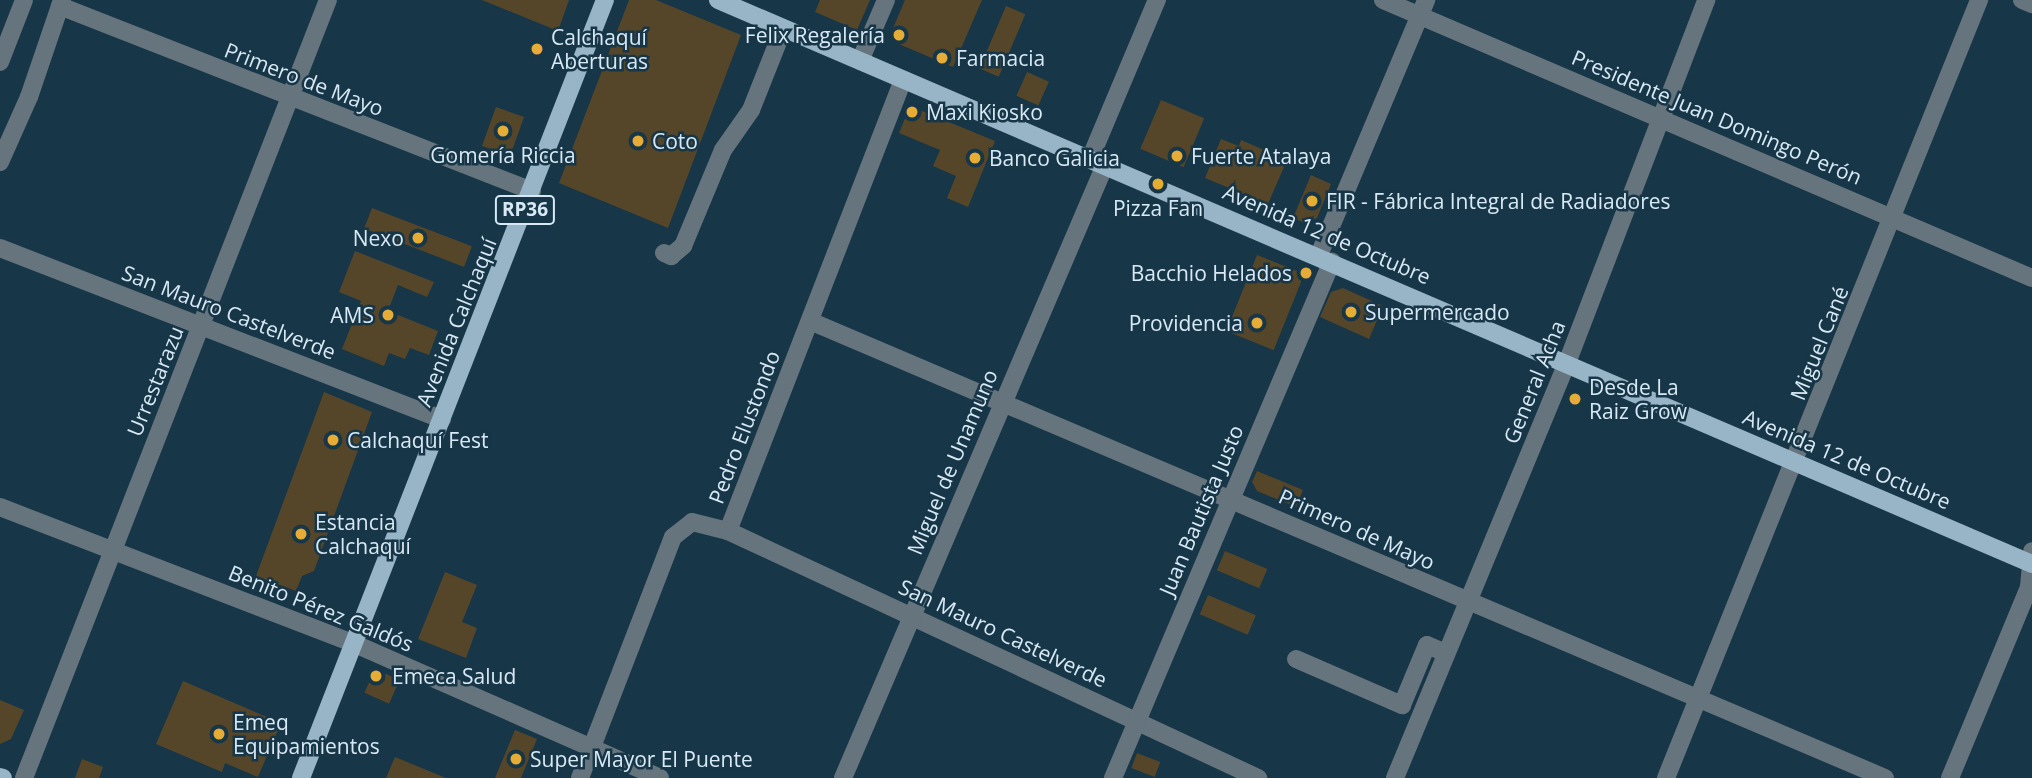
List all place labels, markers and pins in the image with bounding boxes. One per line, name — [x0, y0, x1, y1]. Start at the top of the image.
place label: Felix Regalería — [745, 22, 885, 48]
place label: Calchaquí Aberturas — [551, 24, 648, 74]
marker: Felix Regalería — [891, 27, 907, 43]
marker: Calchaquí Aberturas — [529, 41, 545, 57]
place label: Farmacia — [956, 45, 1045, 71]
marker: Farmacia — [934, 50, 950, 66]
place label: Maxi Kiosko — [926, 99, 1043, 125]
marker: Maxi Kiosko — [904, 104, 920, 120]
marker: Gomería Riccia — [495, 123, 511, 139]
place label: Coto — [652, 128, 698, 154]
marker: Coto — [630, 133, 646, 149]
place label: Gomería Riccia — [430, 142, 576, 168]
place label: Fuerte Atalaya — [1191, 143, 1331, 169]
place label: Banco Galicia — [989, 145, 1120, 171]
marker: Fuerte Atalaya — [1169, 148, 1185, 164]
marker: Banco Galicia — [967, 150, 983, 166]
marker: Pizza Fan — [1150, 176, 1166, 192]
place label: FIR - Fábrica Integral de Radiadores — [1326, 188, 1671, 214]
marker: FIR - Fábrica Integral de Radiadores — [1304, 193, 1320, 209]
place label: Pizza Fan — [1113, 195, 1203, 221]
place label: Nexo — [353, 225, 404, 251]
marker: Nexo — [410, 230, 426, 246]
place label: Bacchio Helados — [1131, 260, 1292, 286]
marker: Bacchio Helados — [1298, 265, 1314, 281]
place label: Supermercado — [1365, 299, 1510, 325]
place label: AMS — [330, 302, 374, 328]
marker: Supermercado — [1343, 304, 1359, 320]
marker: AMS — [380, 307, 396, 323]
place label: Providencia — [1129, 310, 1243, 336]
marker: Providencia — [1249, 315, 1265, 331]
place label: Desde La Raiz Grow — [1589, 374, 1687, 424]
marker: Desde La Raiz Grow — [1567, 391, 1583, 407]
place label: Calchaquí Fest — [347, 427, 488, 453]
marker: Calchaquí Fest — [325, 432, 341, 448]
place label: Estancia Calchaquí — [315, 509, 411, 559]
marker: Estancia Calchaquí — [293, 526, 309, 542]
place label: Emeca Salud — [392, 663, 516, 689]
marker: Emeca Salud — [366, 666, 386, 686]
place label: Emeq Equipamientos — [233, 709, 380, 759]
marker: Emeq Equipamientos — [211, 726, 227, 742]
place label: Super Mayor El Puente — [530, 746, 753, 772]
marker: Super Mayor El Puente — [508, 751, 524, 767]

